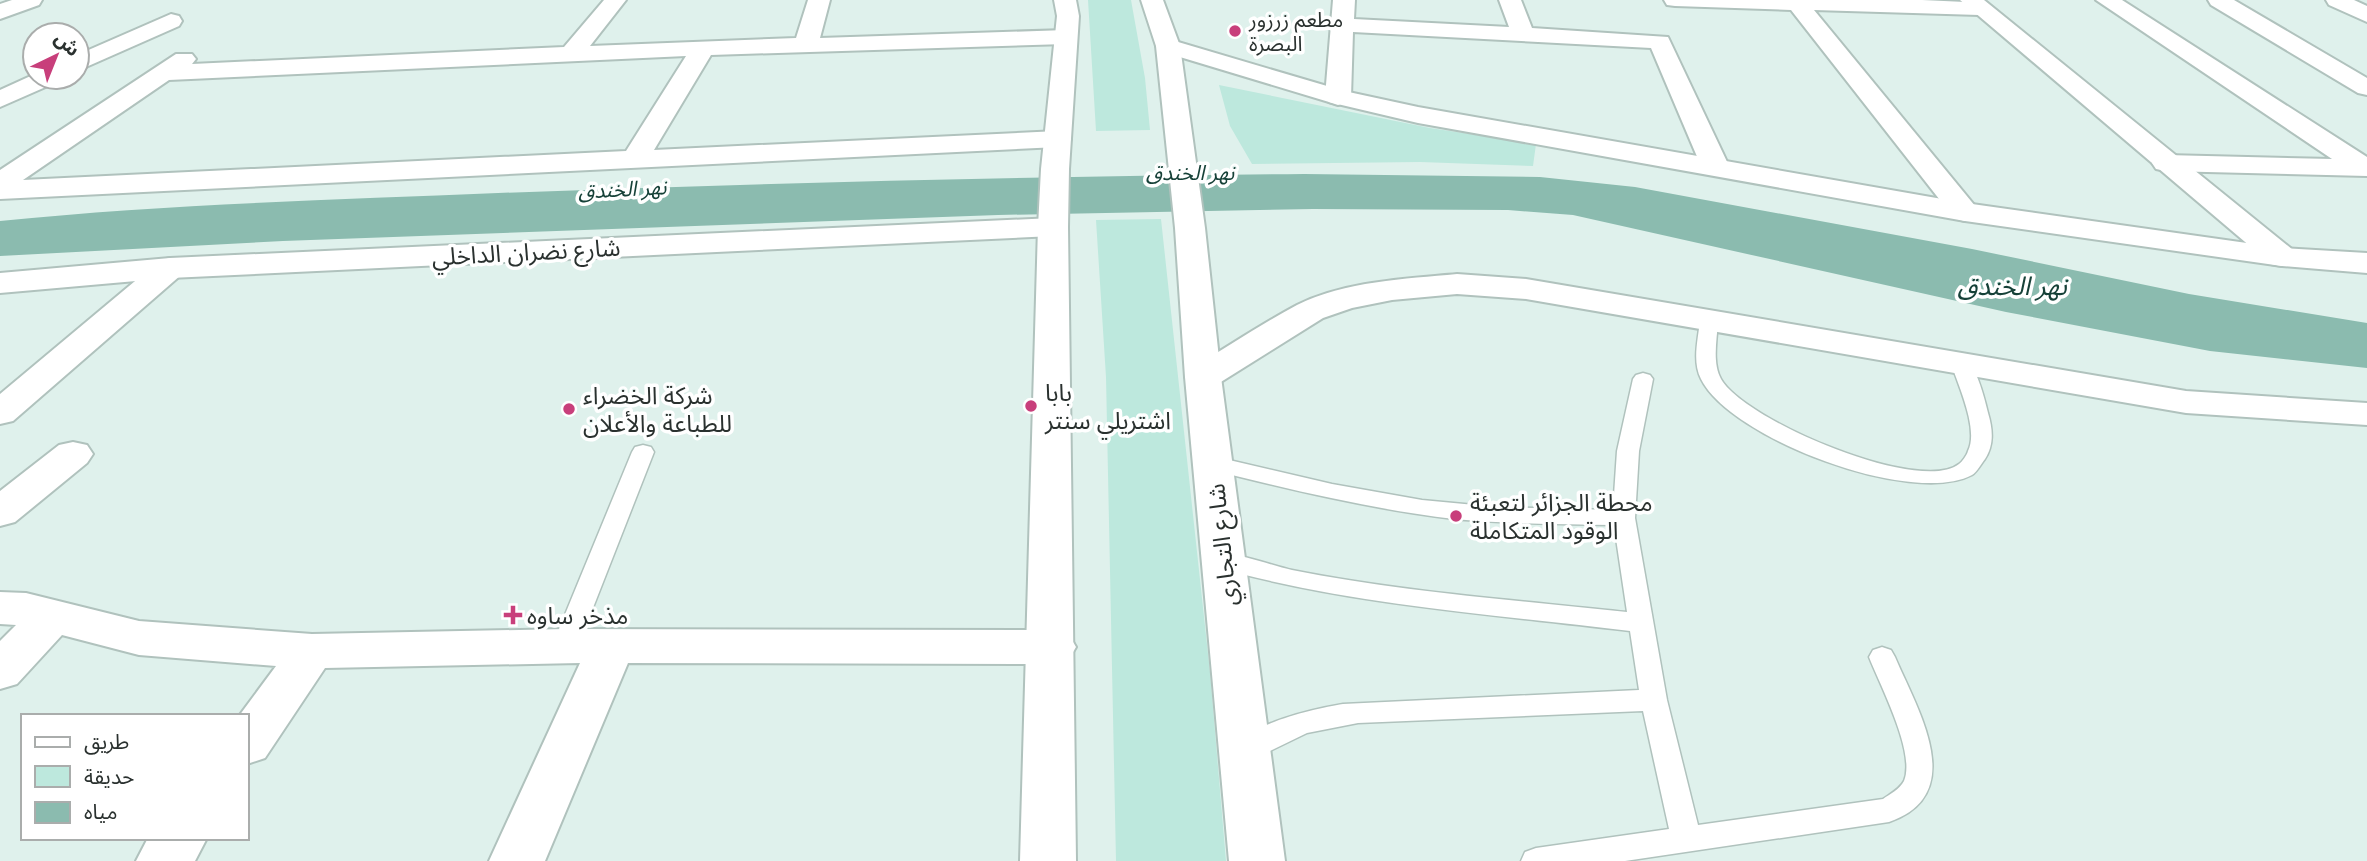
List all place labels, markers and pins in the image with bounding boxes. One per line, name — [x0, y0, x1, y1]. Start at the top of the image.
place label: مطعم زرزور البصرة — [1248, 6, 1343, 57]
marker: مطعم زرزور البصرة — [1227, 23, 1243, 39]
place label: بابا اشتريلي سنتر — [1044, 377, 1171, 439]
place label: شركة الخضراء للطباعة والأعلان — [583, 380, 732, 439]
marker: بابا اشتريلي سنتر — [1023, 398, 1039, 414]
marker: شركة الخضراء للطباعة والأعلان — [561, 401, 577, 417]
place label: محطة الجزائر لتعبئة الوقود المتكاملة — [1470, 487, 1653, 546]
marker: محطة الجزائر لتعبئة الوقود المتكاملة — [1448, 508, 1464, 524]
place label: مذخر ساوه — [527, 600, 628, 631]
marker: مذخر ساوه — [505, 607, 521, 623]

